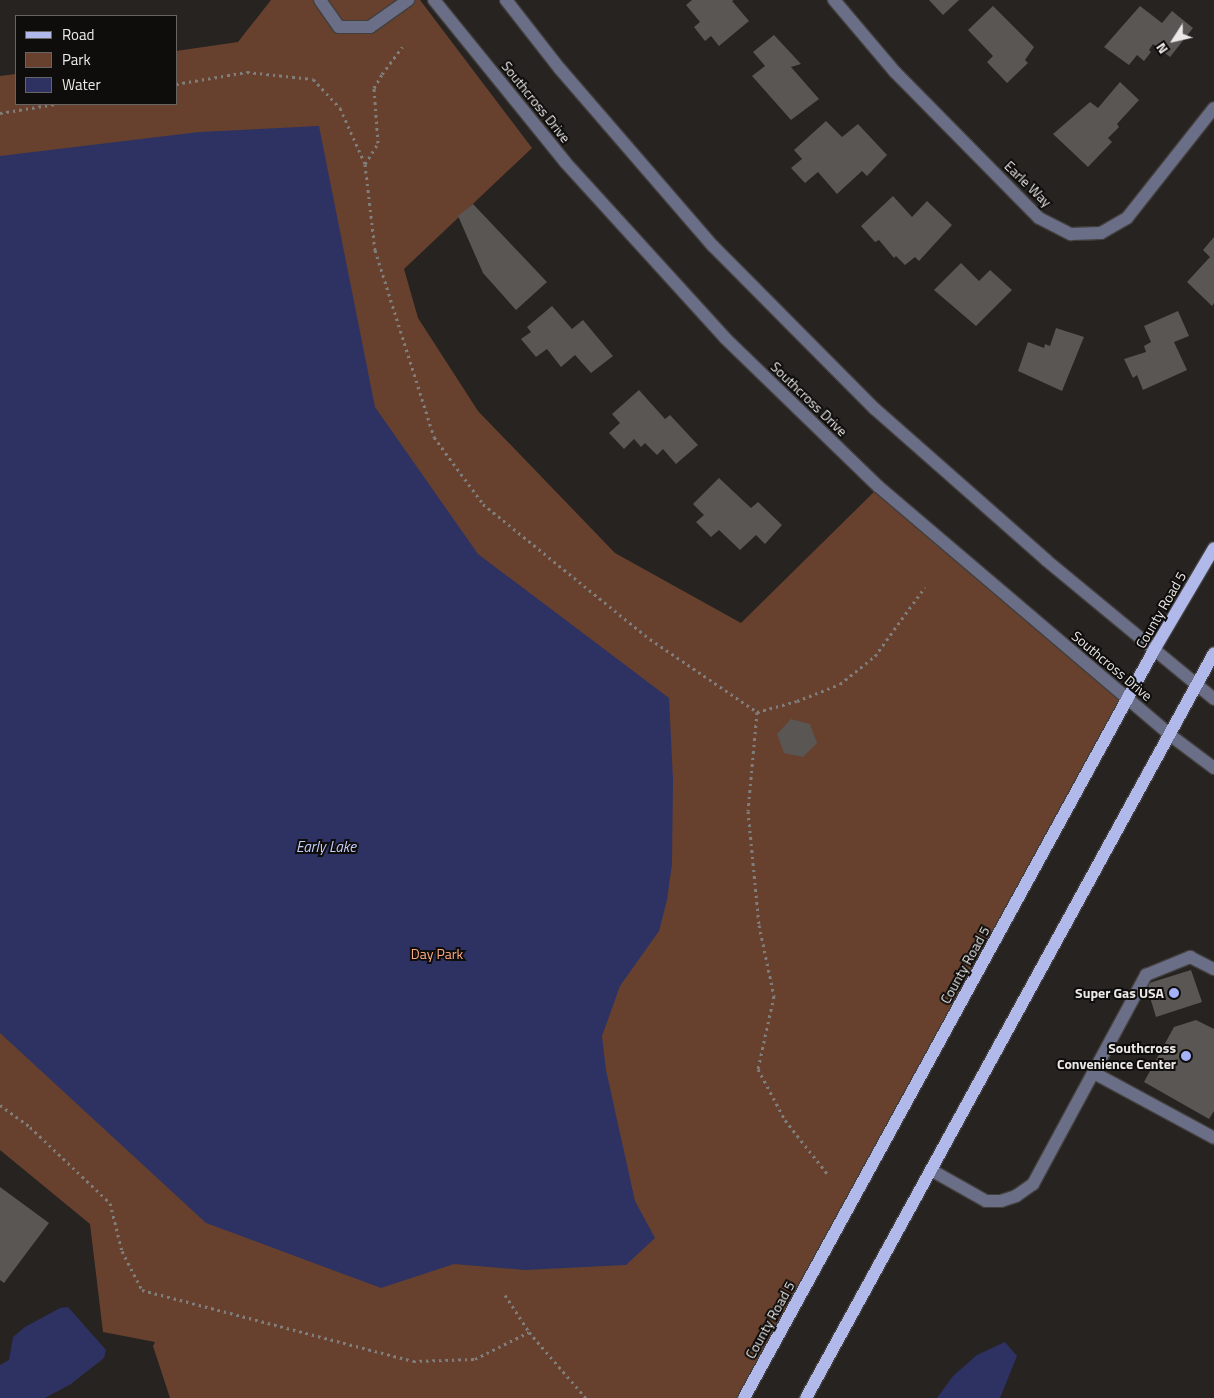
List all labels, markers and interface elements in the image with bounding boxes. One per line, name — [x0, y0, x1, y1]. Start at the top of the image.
legend — [15, 15, 178, 105]
north arrow — [1149, 15, 1199, 65]
text: Road — [62, 23, 94, 46]
text: N — [1150, 39, 1173, 59]
text: Park — [62, 48, 91, 71]
street label: Southcross Drive — [498, 58, 574, 146]
text: Water — [62, 73, 101, 96]
street label: Earle Way — [1001, 158, 1055, 210]
street label: Southcross Drive — [767, 358, 851, 440]
street label: County Road 5 — [1132, 569, 1190, 651]
street label: Southcross Drive — [1068, 628, 1156, 704]
water label: Early Lake — [296, 838, 356, 856]
street label: County Road 5 — [937, 923, 993, 1007]
park label: Day Park — [411, 946, 463, 962]
place label: Super Gas USA — [1075, 985, 1164, 1001]
marker: Super Gas USA — [1168, 987, 1180, 999]
place label: Southcross Convenience Center — [1057, 1040, 1176, 1072]
marker: Southcross Convenience Center — [1180, 1050, 1192, 1062]
street label: County Road 5 — [742, 1278, 798, 1362]

